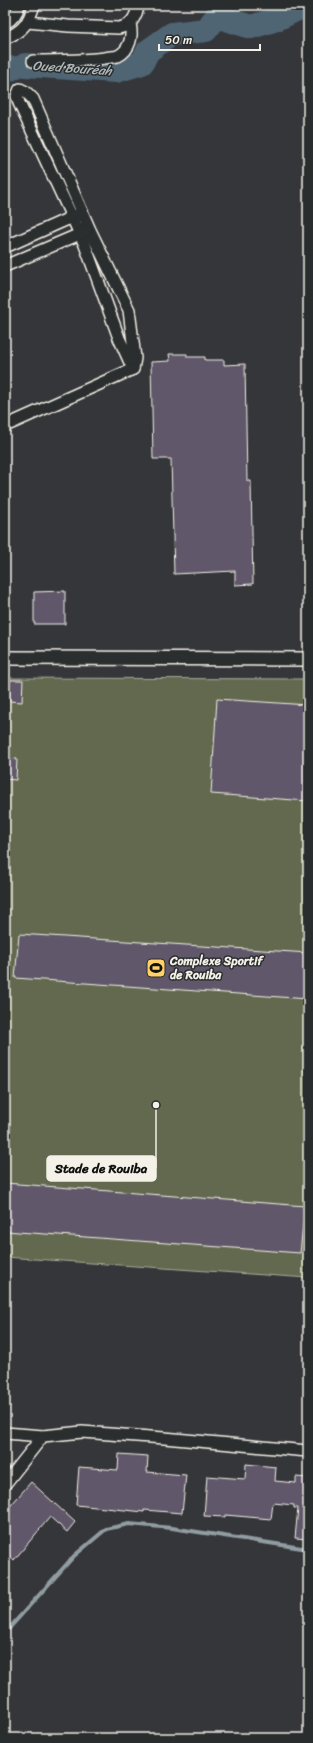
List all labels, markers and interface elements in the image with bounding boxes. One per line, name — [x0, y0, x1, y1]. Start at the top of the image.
scale bar — [159, 26, 260, 52]
text: 50 m — [165, 29, 192, 51]
water label: Oued Bouréah — [32, 54, 114, 82]
place label: Complexe Sportif de Rouiba — [169, 950, 264, 986]
sports icon: Complexe Sportif de Rouiba — [145, 957, 167, 979]
callout: Stade de Rouiba — [47, 1156, 156, 1181]
text: Stade de Rouiba — [54, 1157, 148, 1180]

